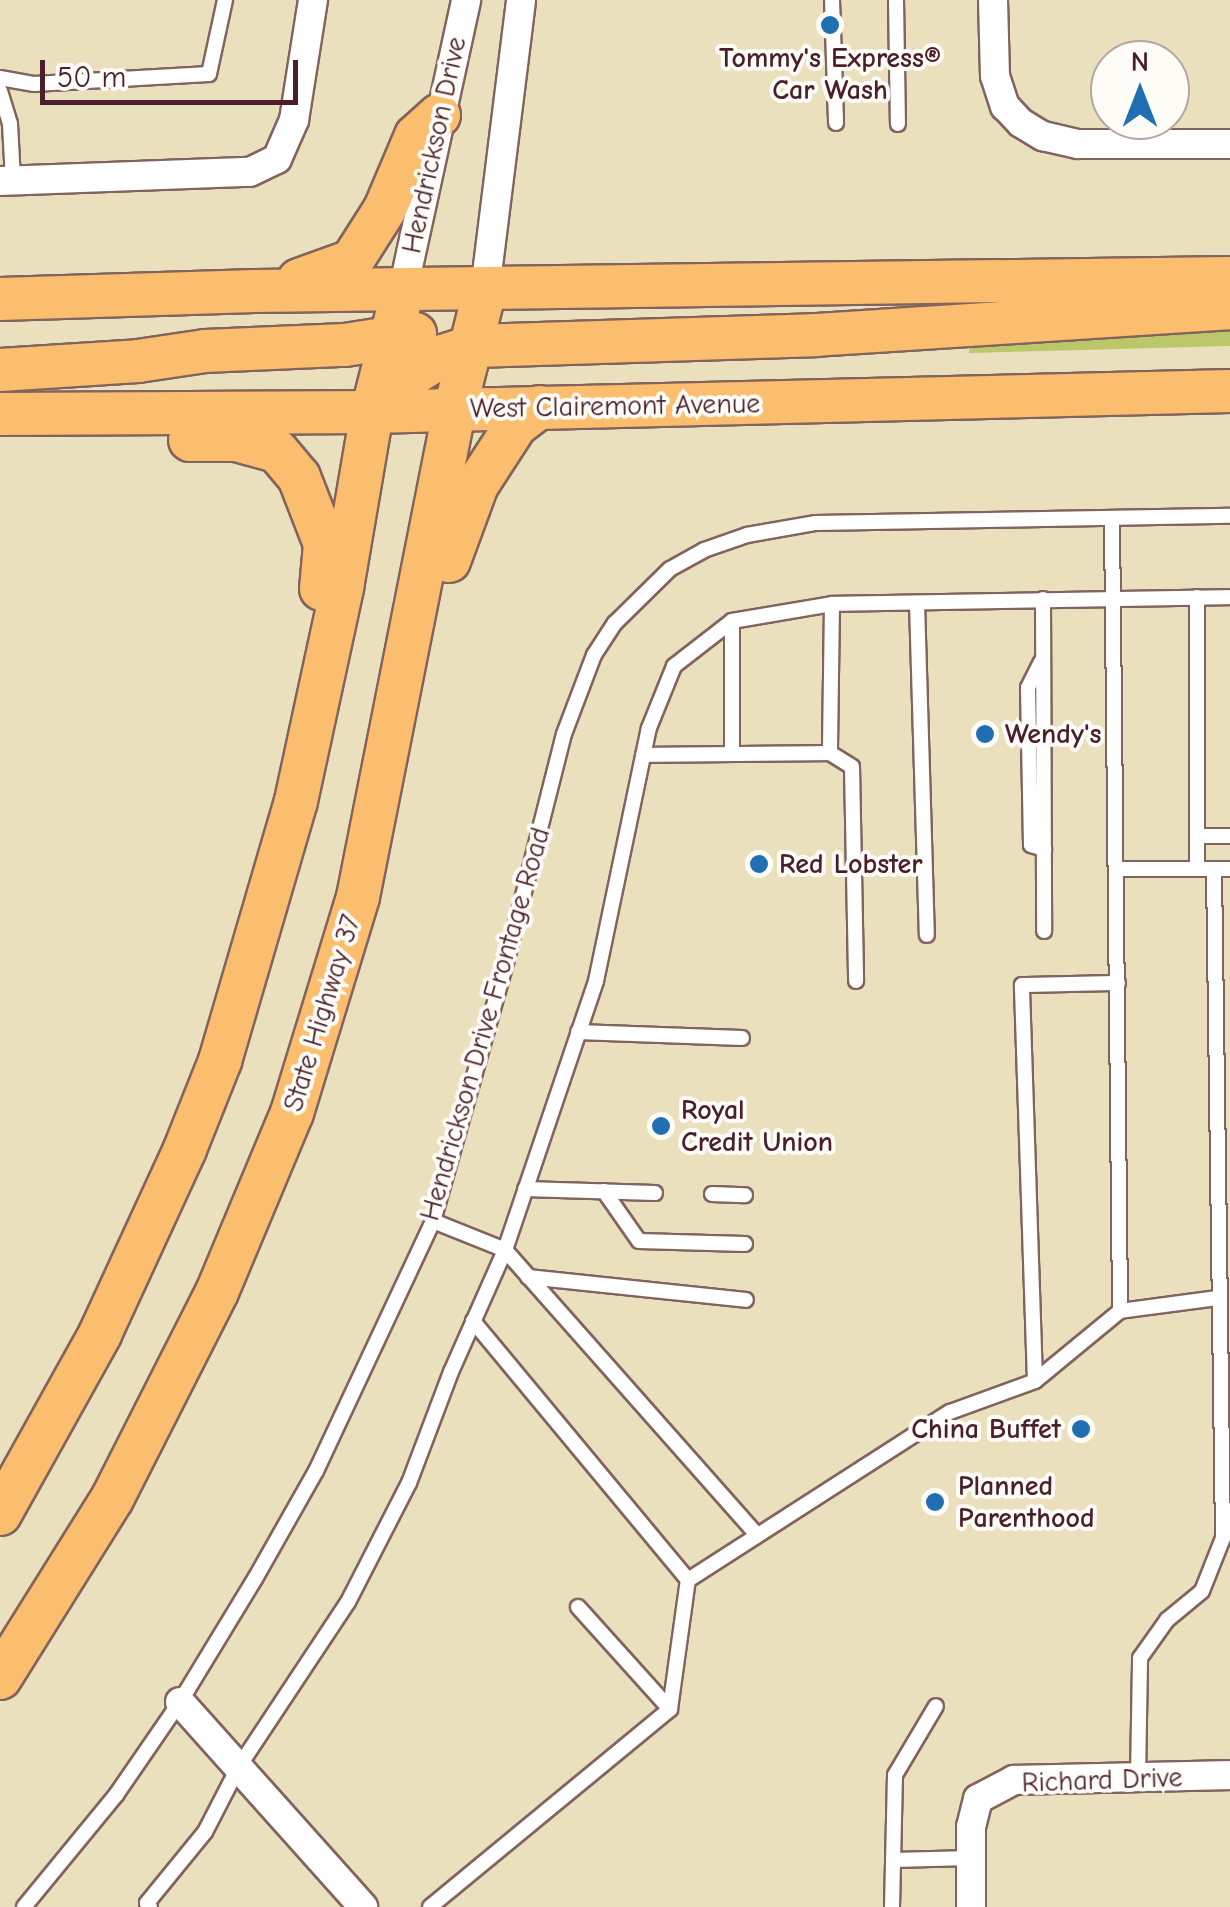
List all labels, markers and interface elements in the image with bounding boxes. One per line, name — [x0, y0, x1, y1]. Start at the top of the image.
marker: Tommy's Express® Car Wash — [819, 14, 841, 36]
street label: Hendrickson Drive — [395, 34, 473, 256]
scale bar — [45, 40, 302, 102]
north arrow — [1090, 40, 1190, 140]
place label: Tommy's Express® Car Wash — [719, 41, 941, 107]
text: N — [1131, 46, 1149, 78]
text: 50 m — [57, 60, 126, 95]
street label: West Clairemont Avenue — [470, 387, 760, 425]
place label: Wendy's — [1005, 717, 1101, 751]
marker: Wendy's — [974, 723, 996, 745]
street label: Hendrickson Drive Frontage Road — [413, 824, 557, 1224]
place label: Red Lobster — [779, 847, 923, 881]
marker: Red Lobster — [748, 853, 770, 875]
street label: State Highway 37 — [276, 911, 368, 1115]
place label: Royal Credit Union — [681, 1093, 833, 1159]
marker: Royal Credit Union — [650, 1115, 672, 1137]
place label: China Buffet — [911, 1412, 1061, 1446]
marker: China Buffet — [1070, 1418, 1092, 1440]
place label: Planned Parenthood — [958, 1469, 1095, 1535]
marker: Planned Parenthood — [922, 1489, 948, 1515]
street label: Richard Drive — [1021, 1760, 1183, 1800]

